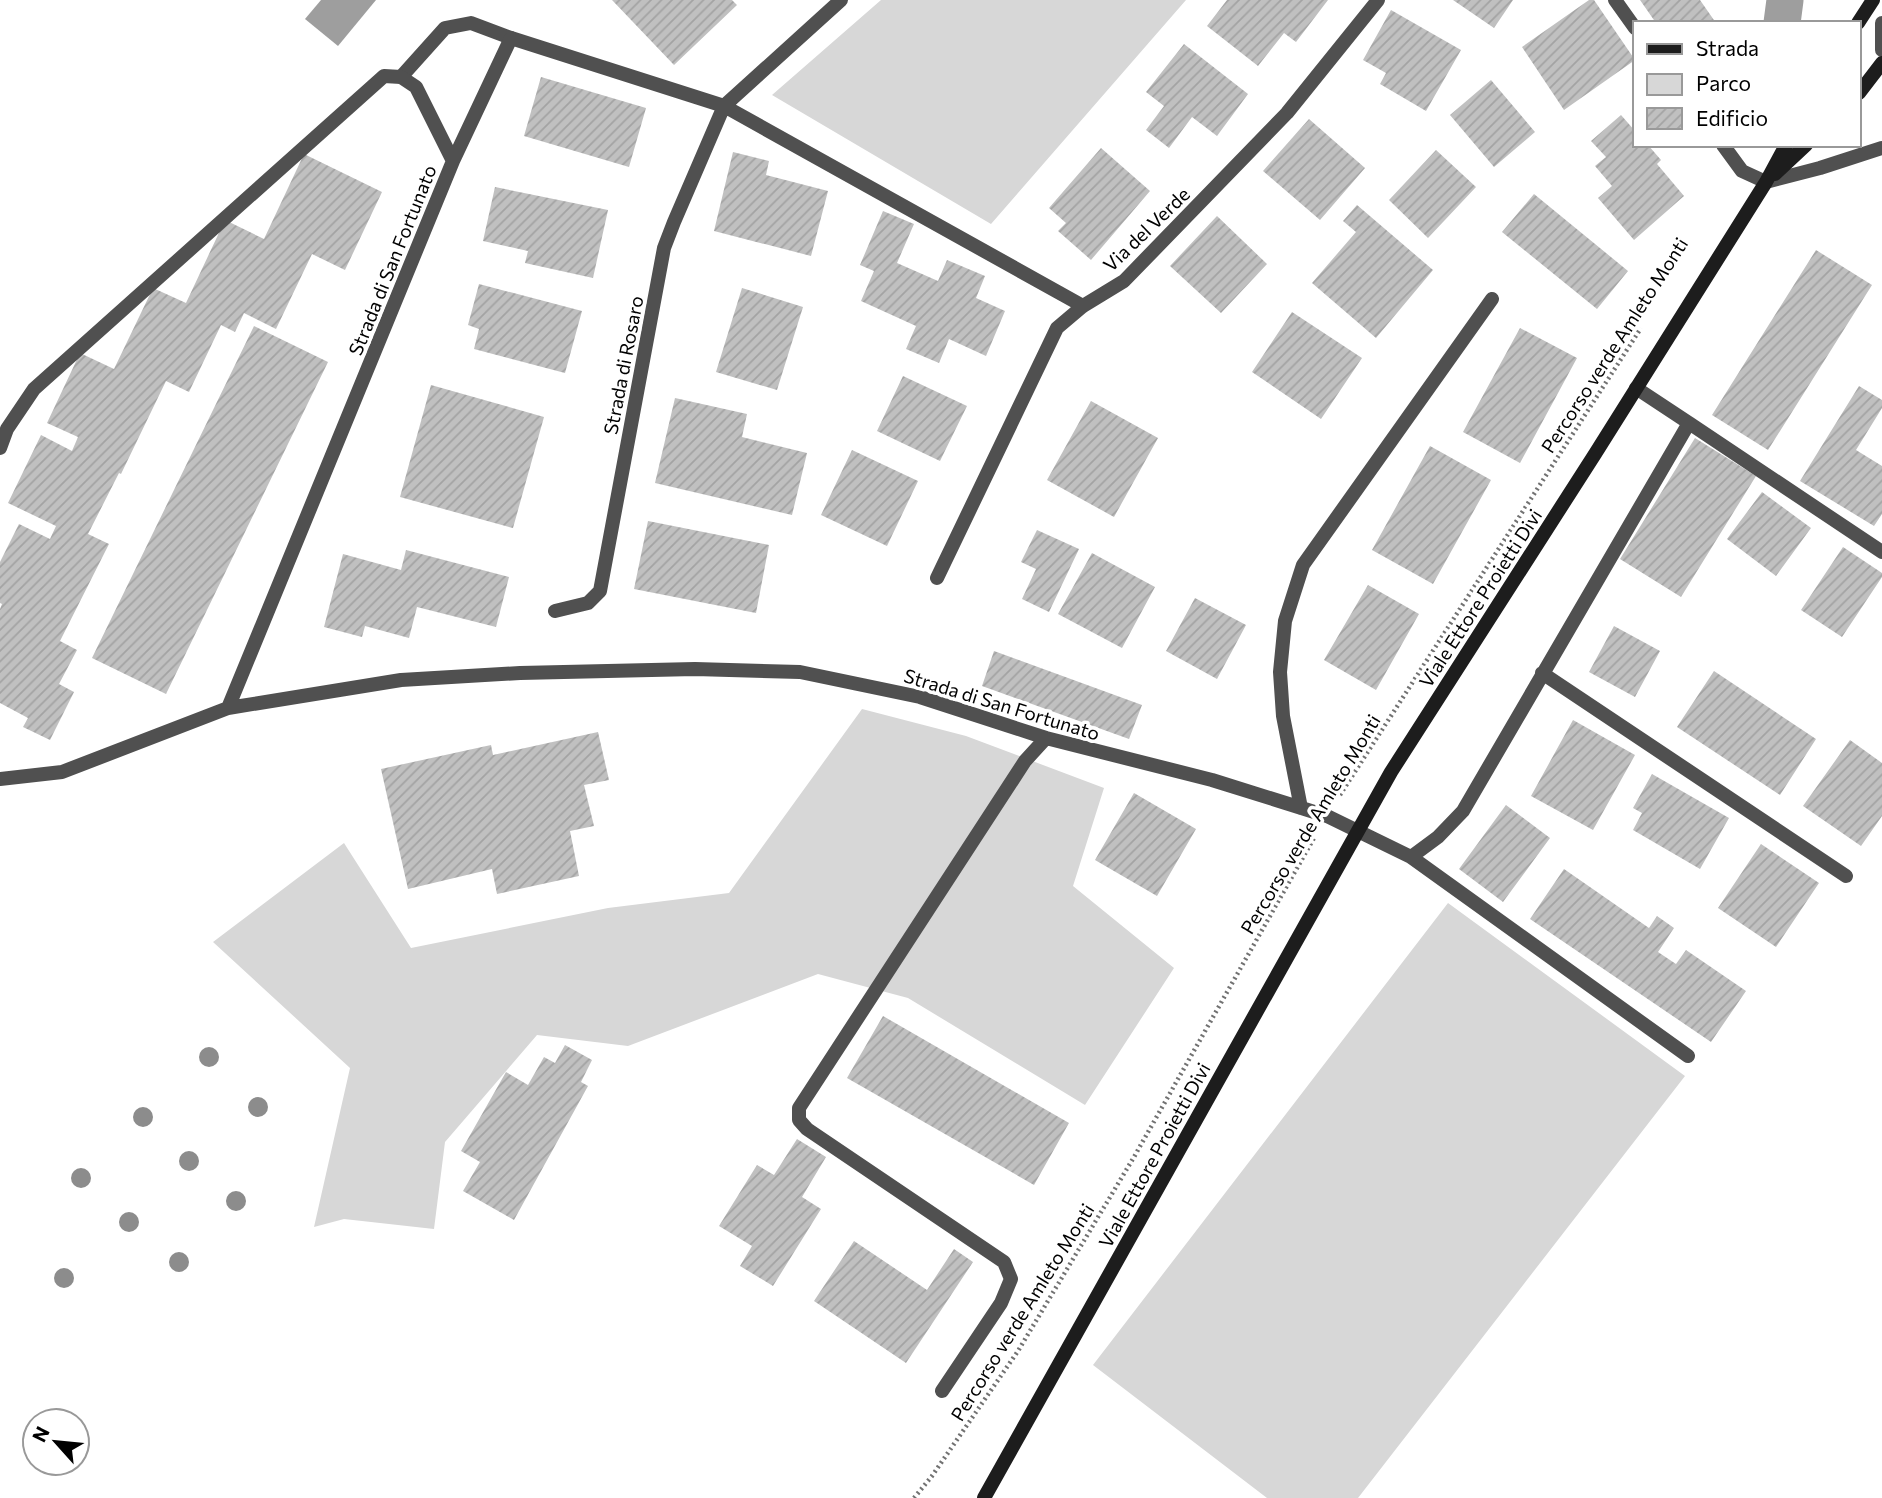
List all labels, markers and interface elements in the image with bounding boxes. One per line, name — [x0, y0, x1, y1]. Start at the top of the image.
legend — [1633, 21, 1861, 147]
text: Strada — [1696, 35, 1759, 60]
text: Parco — [1696, 70, 1751, 95]
text: Edificio — [1696, 105, 1768, 130]
street label: Strada di San Fortunato — [343, 161, 441, 359]
street label: Via del Verde — [1098, 182, 1194, 276]
street label: Percorso verde Amleto Monti — [1536, 233, 1692, 457]
street label: Strada di Rosaro — [598, 294, 648, 436]
street label: Viale Ettore Proietti Divi — [1414, 504, 1546, 692]
street label: Strada di San Fortunato — [901, 663, 1103, 745]
street label: Percorso verde Amleto Monti — [1235, 710, 1385, 938]
street label: Viale Ettore Proietti Divi — [1094, 1058, 1214, 1252]
street label: Percorso verde Amleto Monti — [945, 1199, 1099, 1425]
north arrow — [21, 1407, 91, 1477]
text: N — [27, 1422, 54, 1446]

